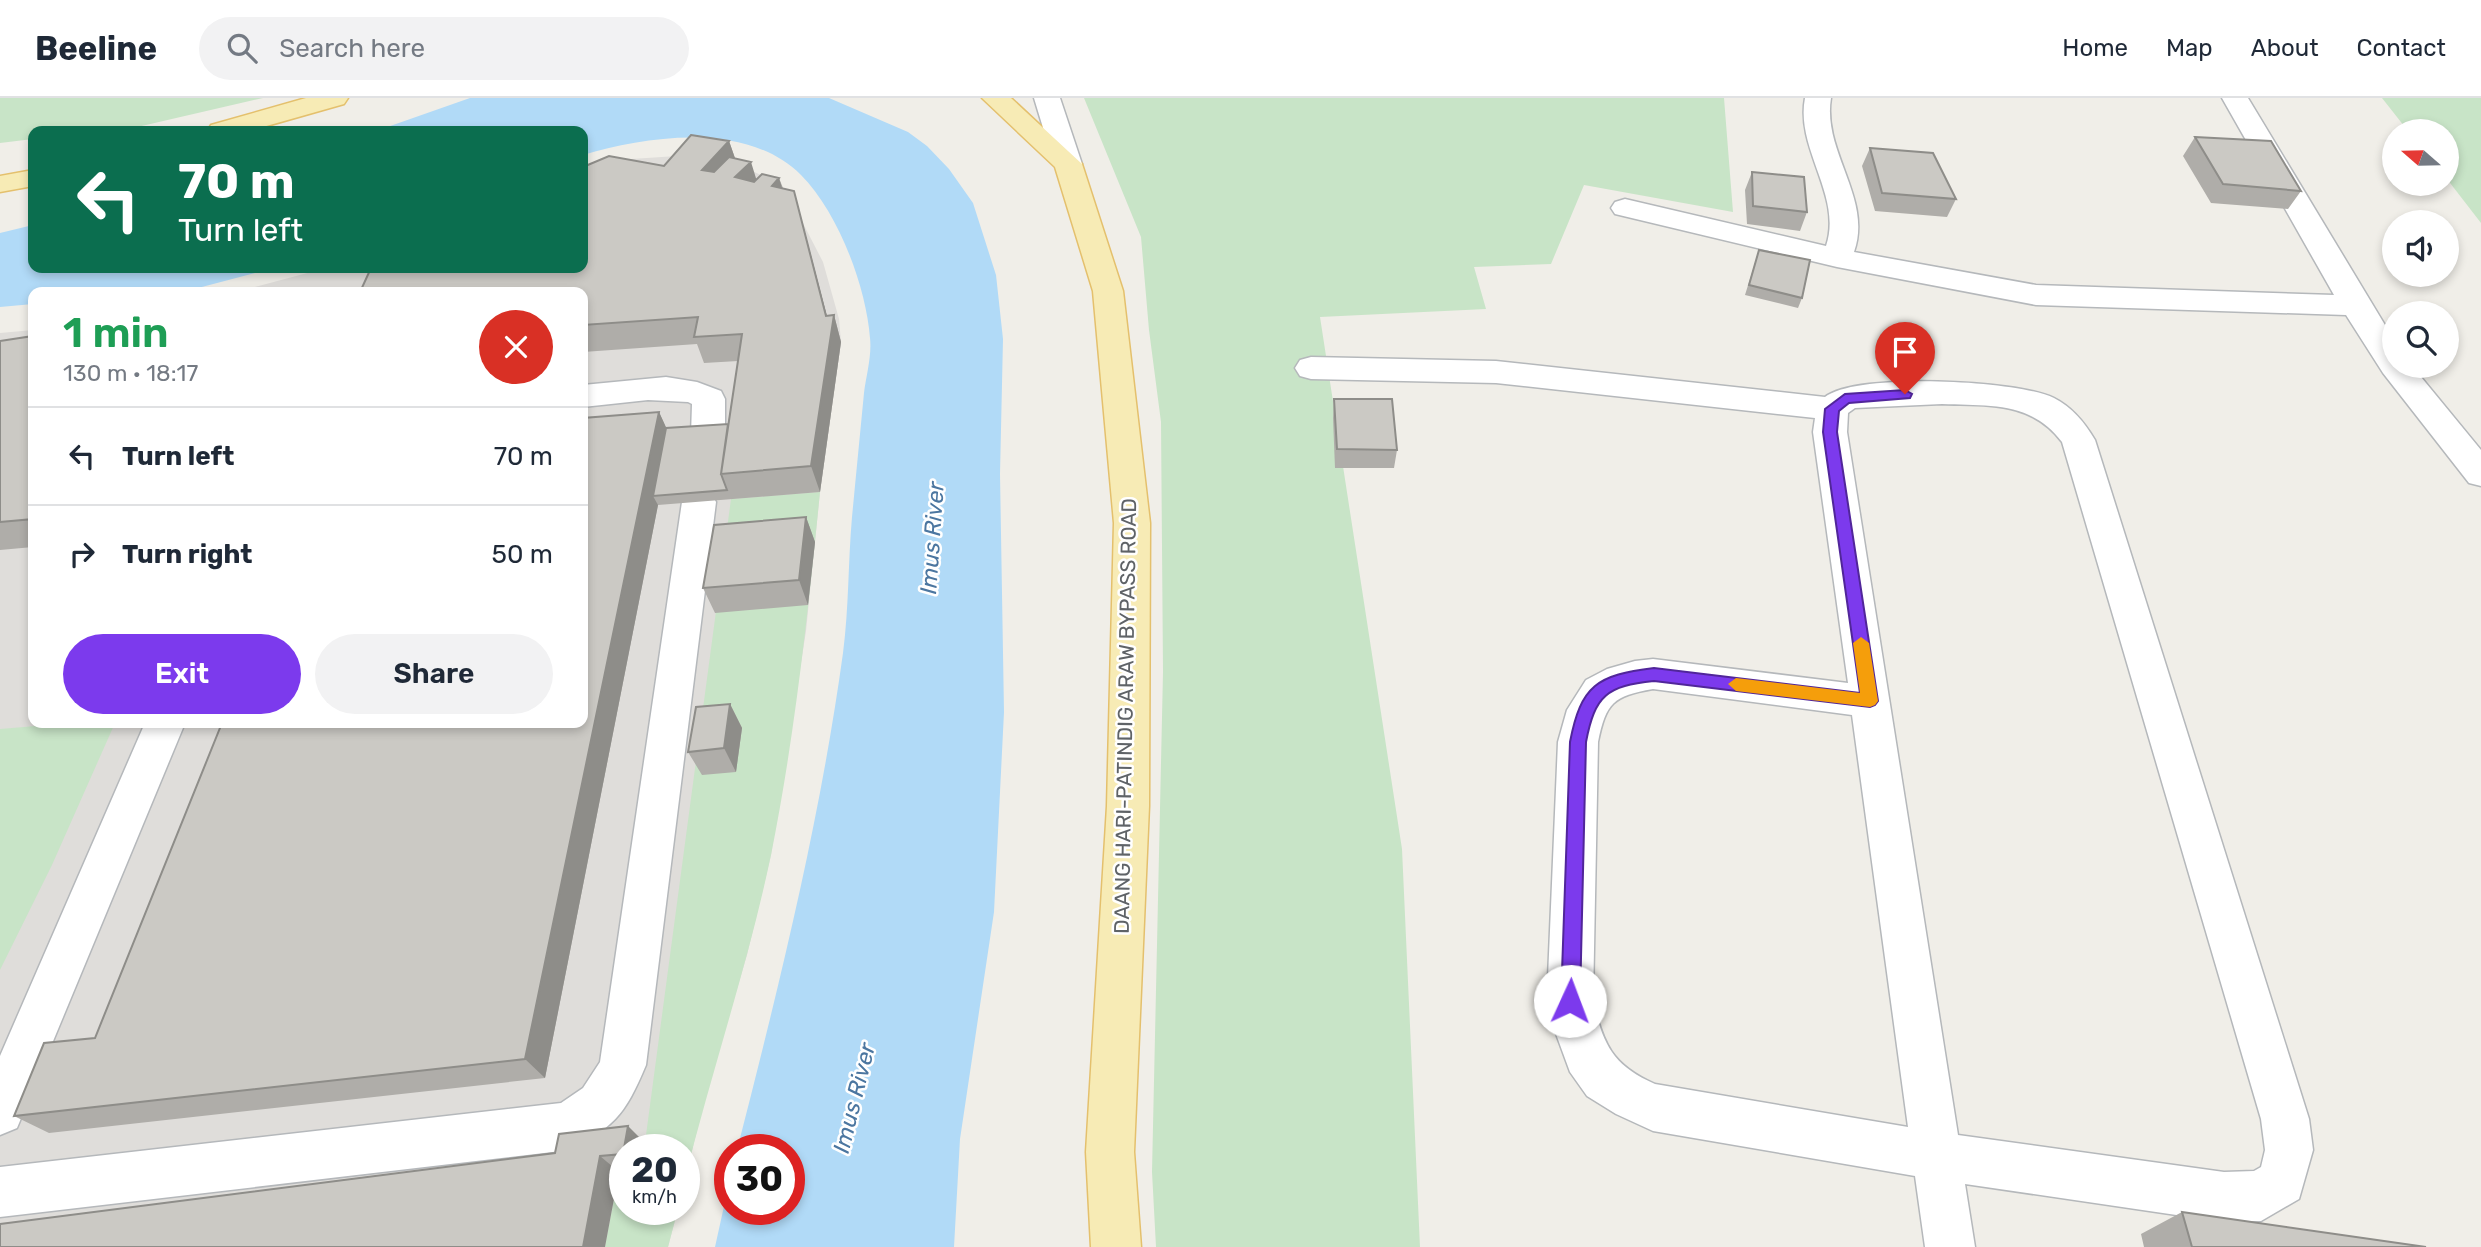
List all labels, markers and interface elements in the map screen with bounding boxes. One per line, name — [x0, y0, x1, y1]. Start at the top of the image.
search box — [199, 17, 689, 80]
text: Beeline — [35, 29, 157, 68]
icon: search — [223, 29, 261, 67]
text: Search here — [279, 33, 425, 64]
text: Home — [2062, 34, 2128, 62]
text: Map — [2166, 34, 2213, 62]
text: About — [2251, 34, 2319, 62]
text: Contact — [2357, 34, 2446, 62]
north arrow — [2382, 119, 2459, 196]
map controls — [2382, 119, 2459, 378]
text: 70 m — [178, 152, 295, 210]
icon: left — [63, 154, 154, 245]
button: sound — [2382, 210, 2459, 287]
text: Turn left — [178, 211, 303, 249]
button: search — [2382, 301, 2459, 378]
text: 1 min — [63, 308, 169, 358]
button: close — [479, 310, 553, 384]
pin — [1875, 322, 1935, 394]
icon: arrive — [1886, 333, 1924, 371]
text: 130 m · 18:17 — [63, 359, 198, 387]
icon: left — [63, 437, 101, 475]
text: Turn left — [122, 441, 234, 472]
text: 70 m — [494, 441, 553, 472]
water label: Imus River — [914, 480, 950, 595]
street label: DAANG HARI-PATINDIG ARAW BYPASS ROAD — [1109, 498, 1141, 934]
icon: right — [63, 535, 101, 573]
text: Turn right — [122, 539, 252, 570]
text: 50 m — [492, 539, 553, 570]
button: Exit — [63, 634, 301, 714]
button: Share — [315, 634, 553, 714]
position arrow — [1533, 964, 1607, 1038]
water label: Imus River — [827, 1039, 882, 1156]
speed limit sign: 30 — [714, 1134, 805, 1225]
text: 20 — [631, 1149, 678, 1191]
text: km/h — [632, 1186, 677, 1208]

